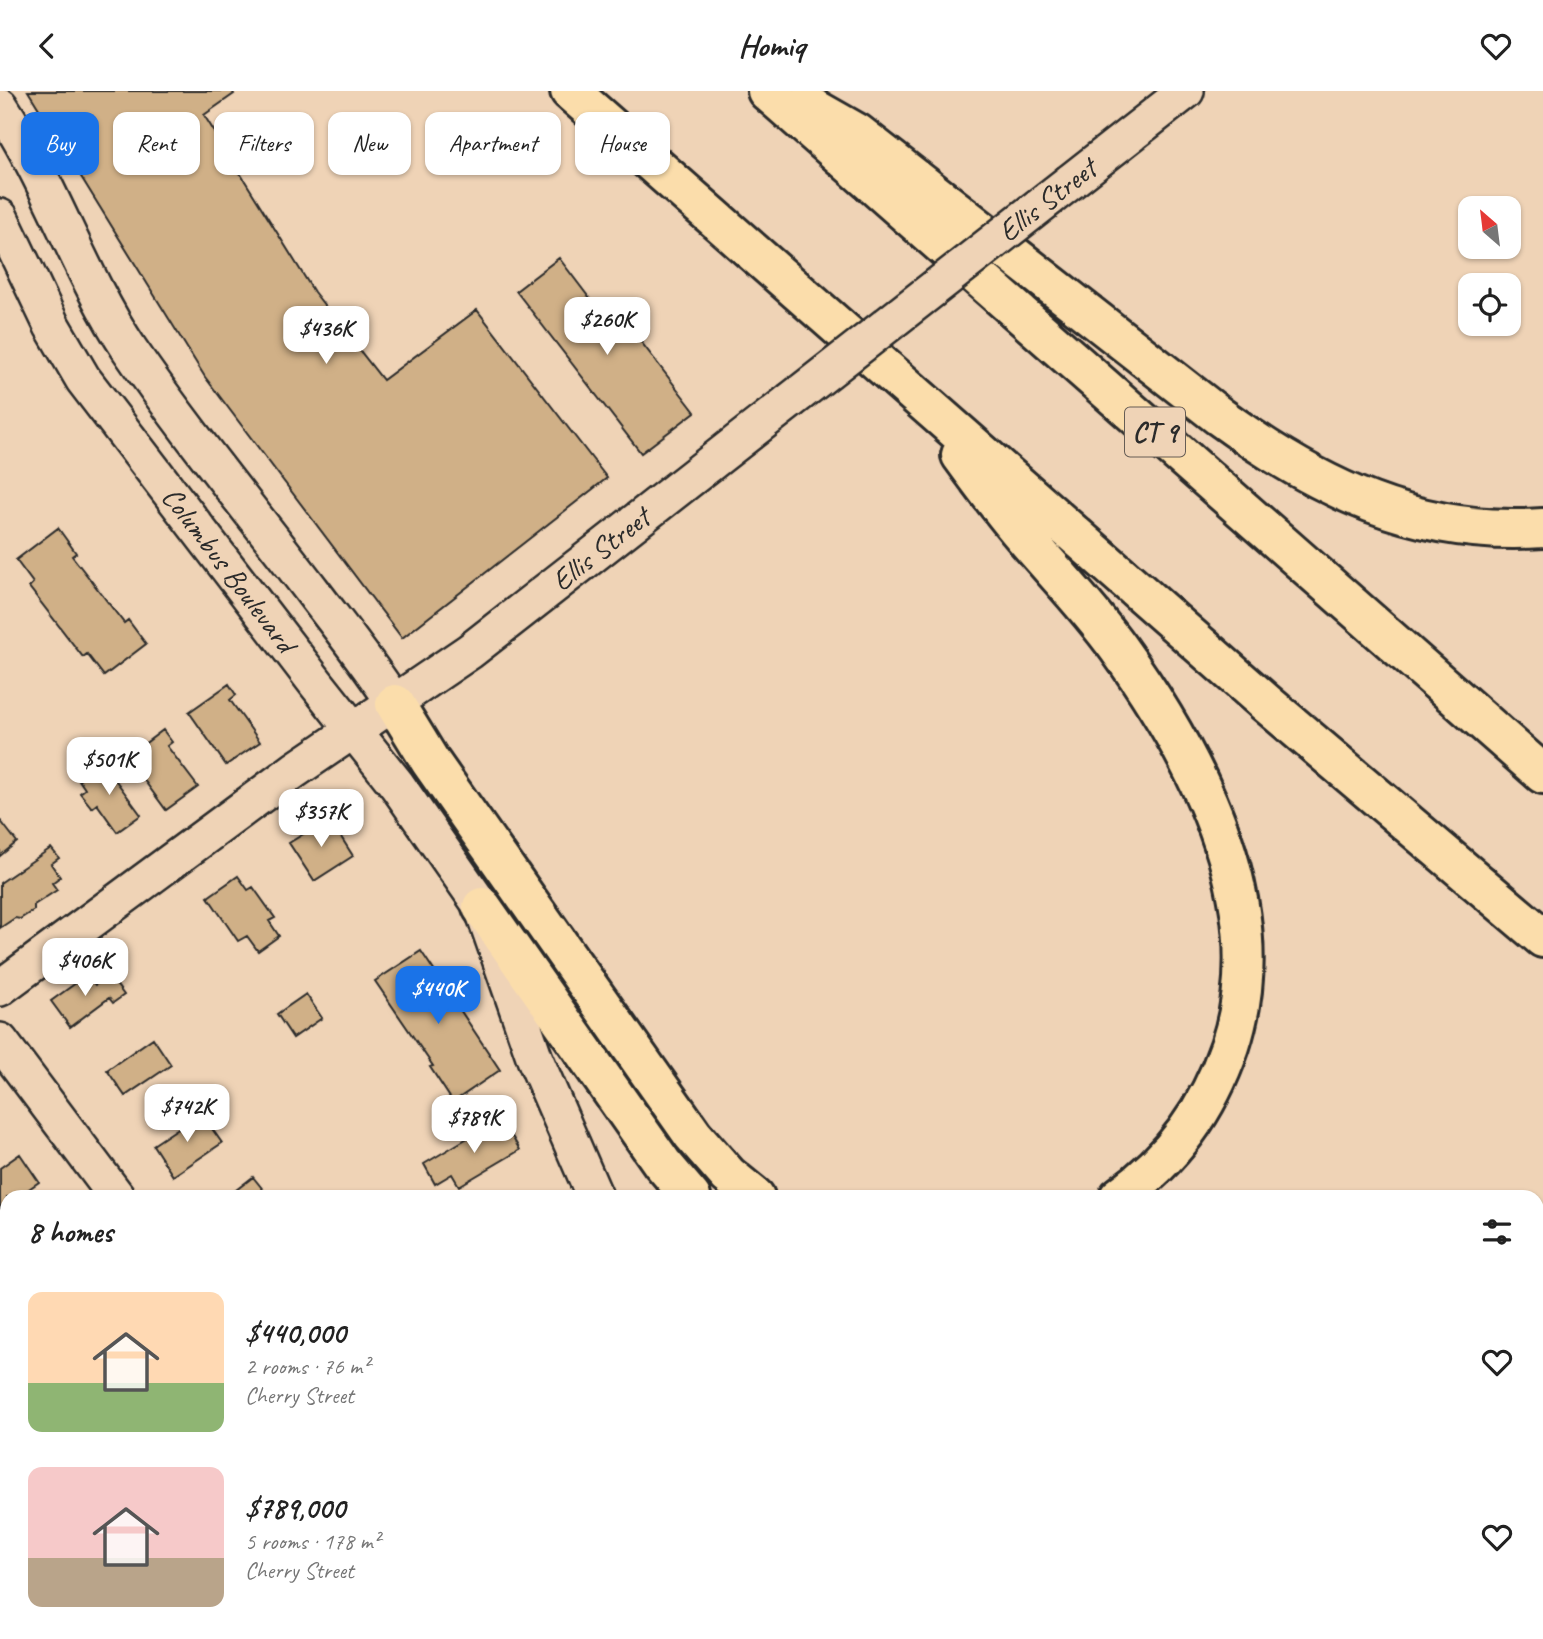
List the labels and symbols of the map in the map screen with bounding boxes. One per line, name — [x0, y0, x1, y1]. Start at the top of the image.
street label: Ellis Street — [990, 147, 1107, 250]
north arrow — [1458, 196, 1521, 259]
pin: $260K — [558, 297, 656, 357]
pin: $436K — [277, 307, 375, 366]
road number: CT 9 — [1125, 407, 1185, 457]
street label: Columbus Boulevard — [153, 479, 307, 663]
street label: Ellis Street — [544, 496, 660, 599]
pin: $501K — [60, 737, 158, 797]
pin: $357K — [272, 789, 370, 849]
pin: $406K — [36, 939, 134, 998]
pin: $440K — [389, 967, 487, 1026]
pin: $742K — [138, 1084, 236, 1144]
pin: $789K — [425, 1095, 523, 1155]

